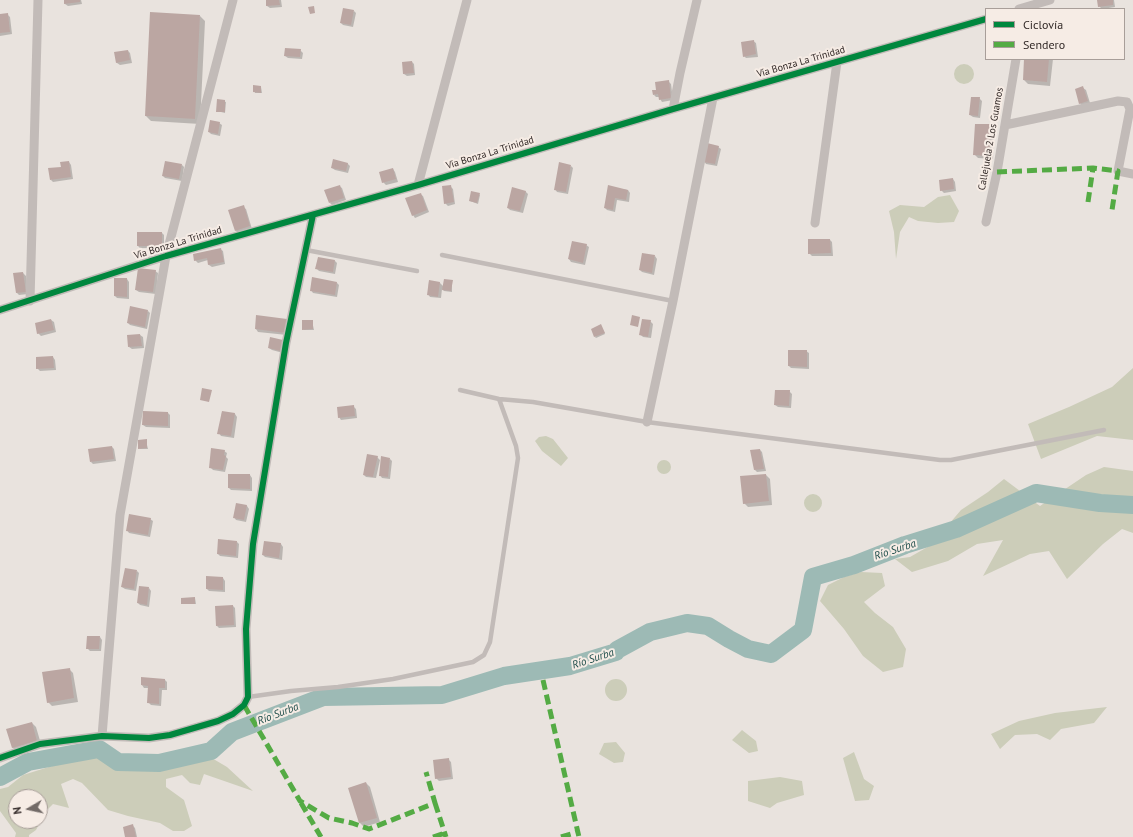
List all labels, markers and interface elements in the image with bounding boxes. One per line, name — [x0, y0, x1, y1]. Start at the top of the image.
legend — [985, 8, 1125, 60]
text: Ciclovía — [1023, 17, 1063, 32]
text: Sendero — [1023, 37, 1065, 52]
street label: Vía Bonza La Trinidad — [755, 44, 847, 80]
street label: Callejuela 2 Los Guamos — [976, 87, 1006, 191]
street label: Vía Bonza La Trinidad — [445, 134, 535, 172]
street label: Vía Bonza La Trinidad — [133, 224, 223, 262]
water label: Río Surba — [872, 537, 918, 563]
water label: Río Surba — [570, 646, 616, 672]
water label: Río Surba — [255, 700, 301, 728]
north arrow — [8, 789, 48, 829]
text: N — [10, 806, 25, 815]

